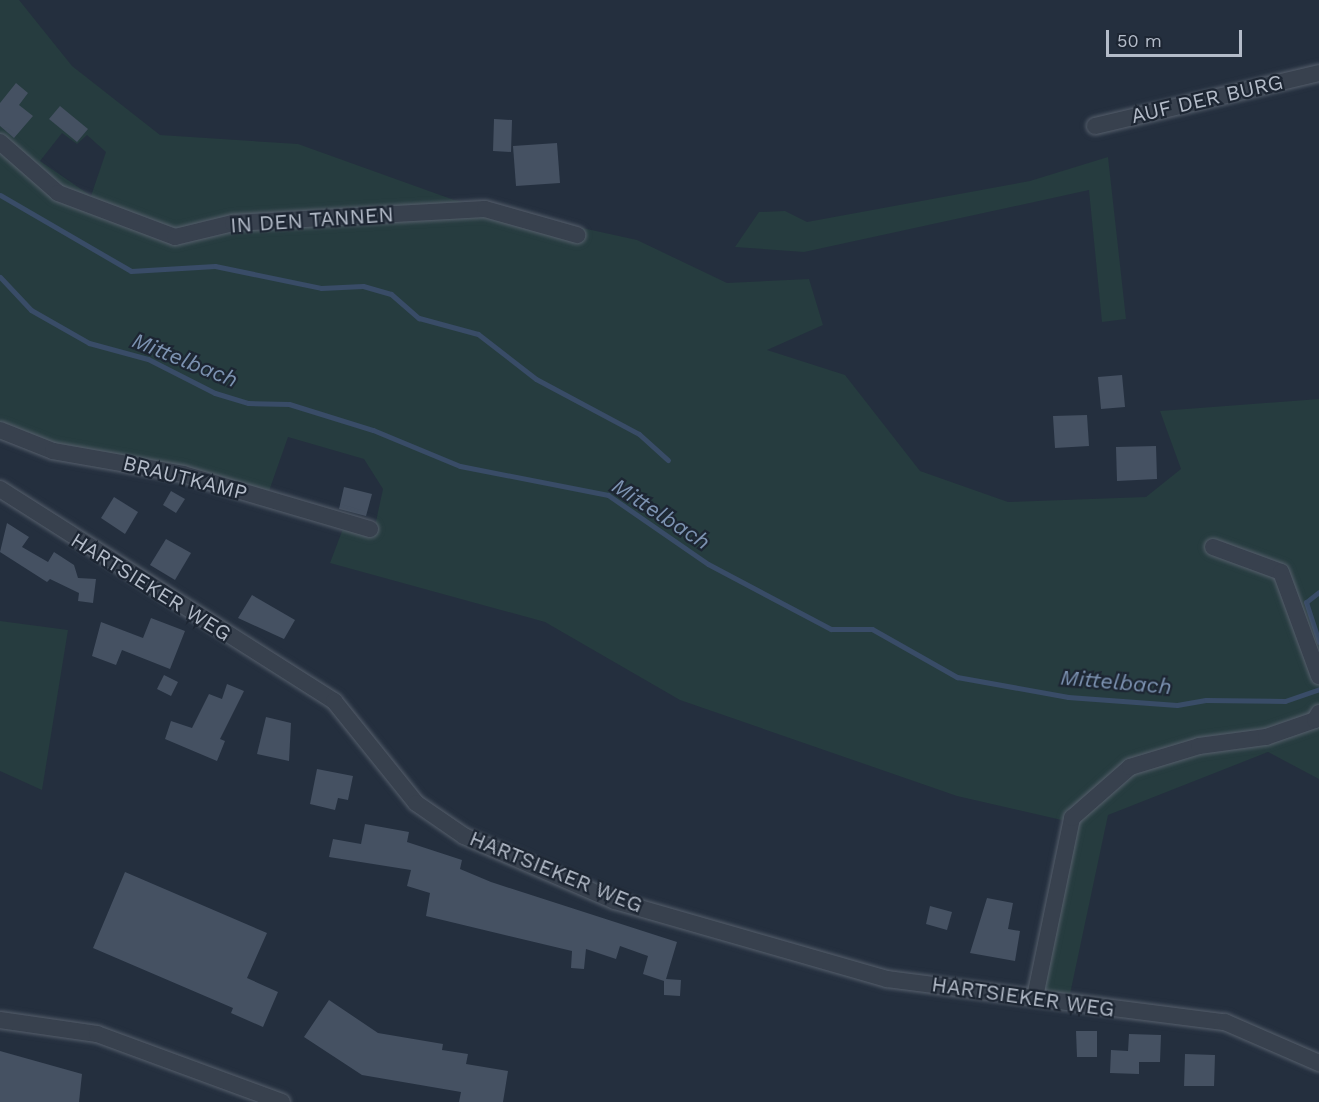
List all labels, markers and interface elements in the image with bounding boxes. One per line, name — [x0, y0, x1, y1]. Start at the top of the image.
scale bar — [1109, 18, 1246, 56]
text: 50 m — [1117, 30, 1162, 51]
street label: AUF DER BURG — [1128, 69, 1286, 129]
street label: IN DEN TANNEN — [229, 202, 395, 238]
water label: Mittelbach — [128, 327, 242, 393]
street label: BRAUTKAMP — [120, 450, 250, 506]
water label: Mittelbach — [607, 473, 715, 555]
street label: HARTSIEKER WEG — [66, 527, 236, 647]
water label: Mittelbach — [1059, 664, 1173, 700]
street label: HARTSIEKER WEG — [466, 826, 646, 918]
street label: HARTSIEKER WEG — [930, 972, 1116, 1022]

